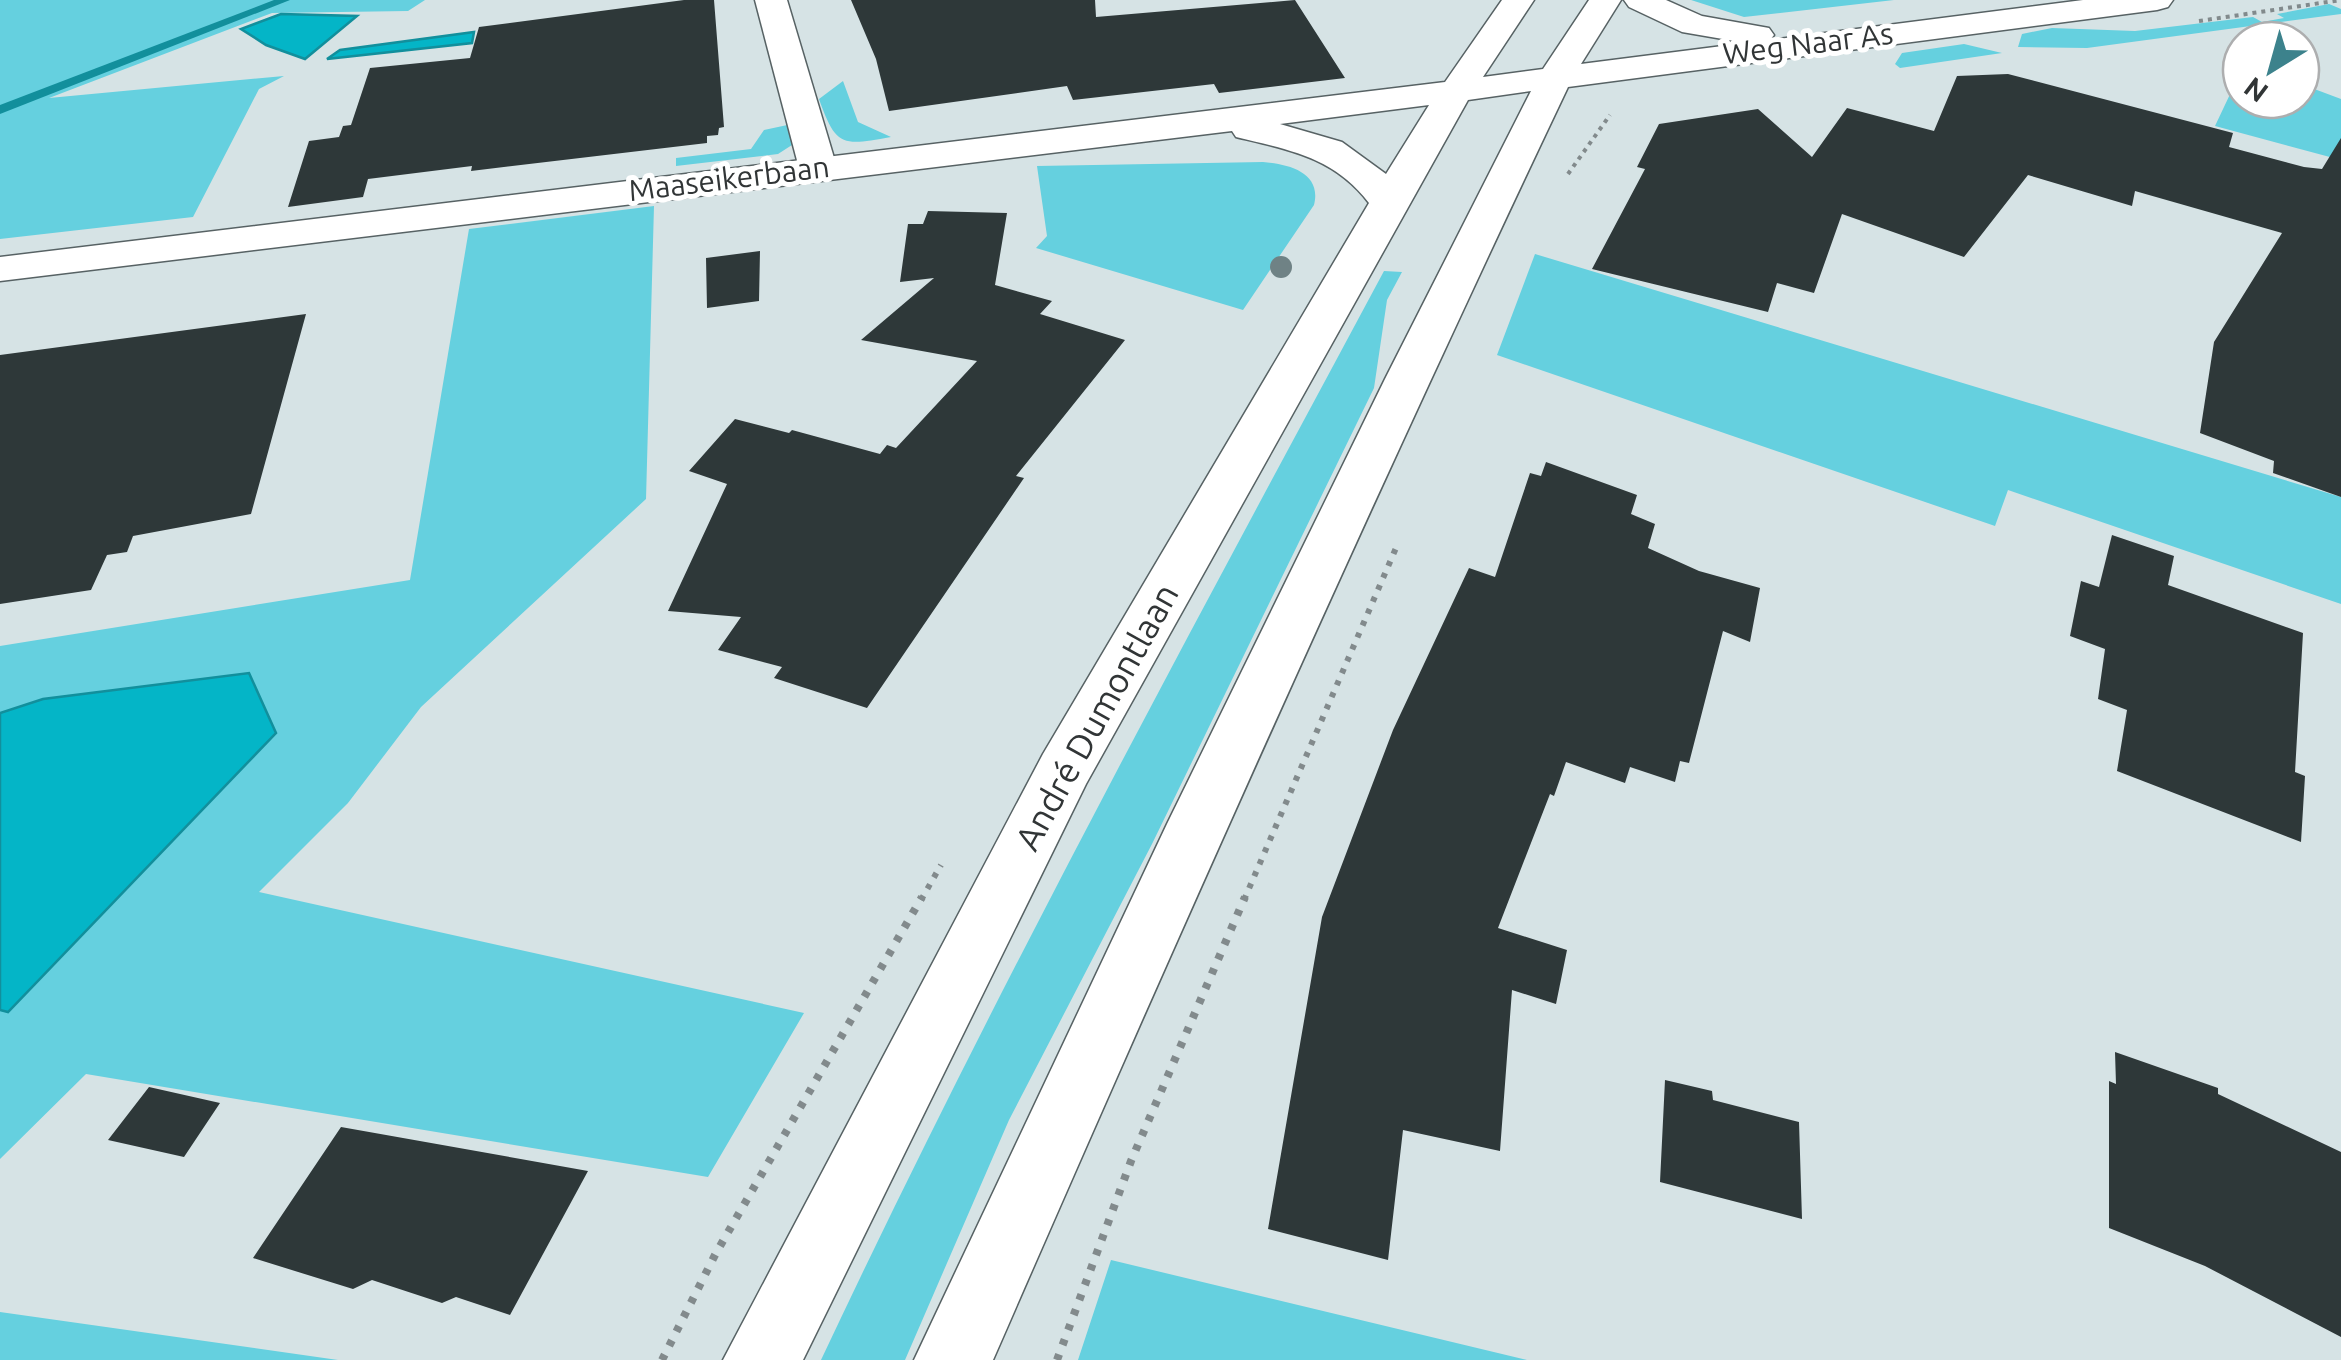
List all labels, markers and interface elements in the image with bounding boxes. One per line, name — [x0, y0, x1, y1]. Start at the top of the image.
street label: Weg Naar As — [1721, 16, 1895, 70]
north arrow — [2221, 20, 2321, 120]
text: N — [2238, 72, 2273, 109]
street label: Maaseikerbaan — [627, 149, 831, 207]
street label: André Dumontlaan — [1006, 576, 1186, 857]

